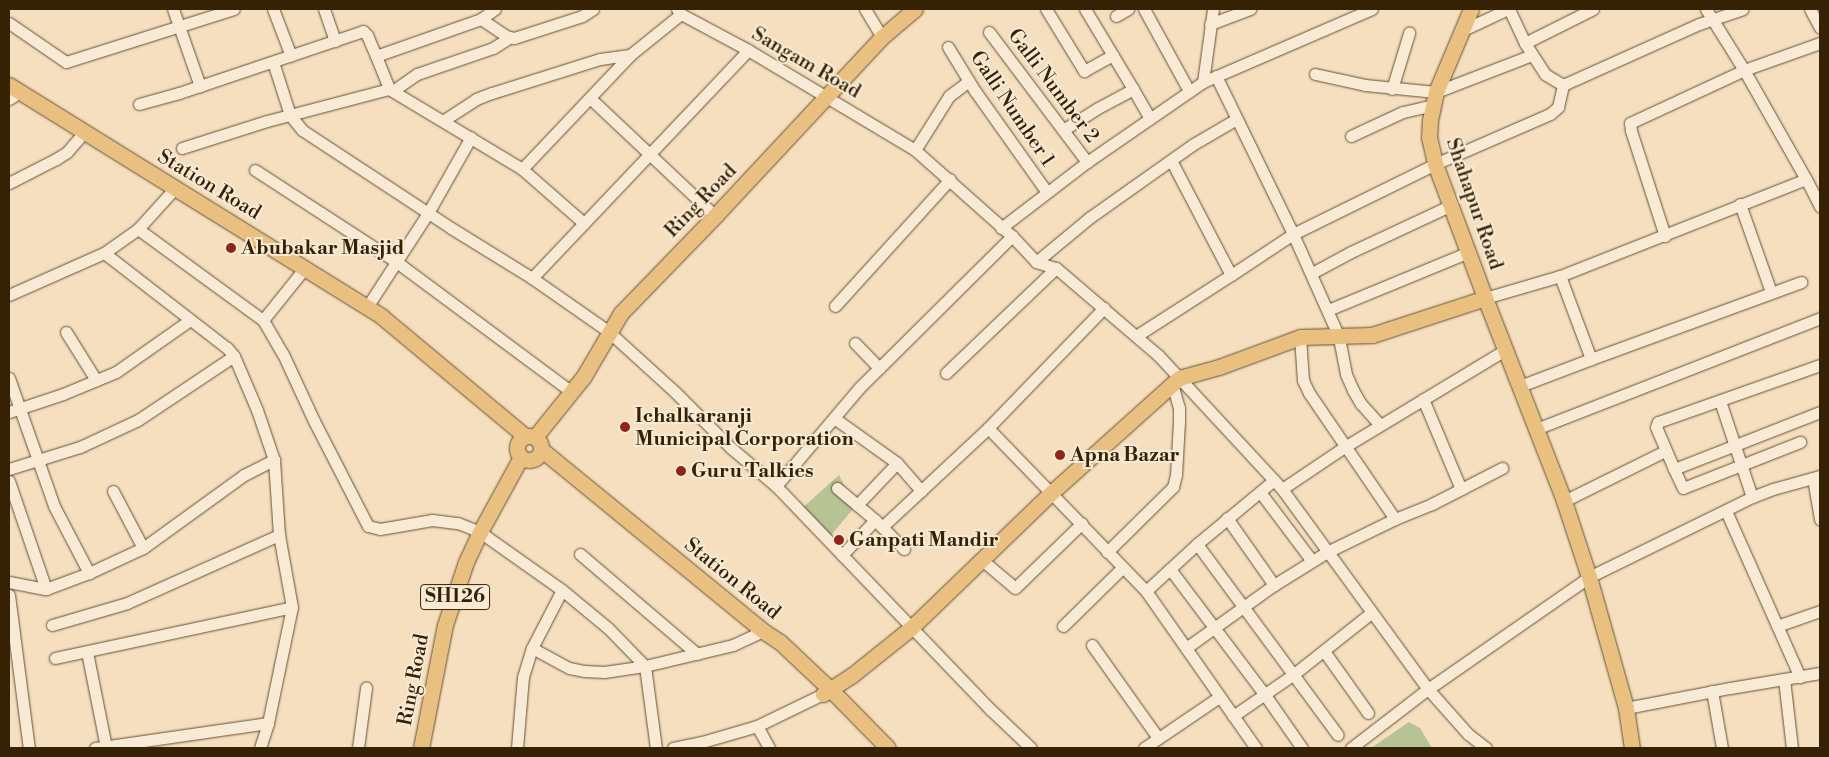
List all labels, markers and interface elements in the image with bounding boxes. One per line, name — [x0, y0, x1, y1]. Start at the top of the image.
street label: Sangam Road — [747, 22, 865, 104]
street label: Galli Number 2 — [1002, 24, 1104, 148]
street label: Galli Number 1 — [965, 47, 1059, 171]
street label: Shahapur Road — [1440, 135, 1508, 273]
street label: Station Road — [153, 145, 265, 225]
street label: Ring Road — [660, 159, 742, 243]
place label: Abubakar Masjid — [241, 236, 404, 260]
marker: Abubakar Masjid — [225, 242, 237, 254]
place label: Ichalkaranji Municipal Corporation — [635, 404, 854, 451]
marker: Ichalkaranji Municipal Corporation — [619, 421, 631, 433]
place label: Apna Bazar — [1070, 443, 1180, 467]
marker: Apna Bazar — [1054, 449, 1066, 461]
place label: Guru Talkies — [691, 459, 814, 483]
marker: Guru Talkies — [675, 465, 687, 477]
place label: Ganpati Mandir — [849, 528, 999, 552]
street label: Station Road — [679, 533, 785, 625]
marker: Ganpati Mandir — [833, 534, 845, 546]
road number: SH126 — [420, 580, 490, 614]
street label: Ring Road — [393, 632, 435, 728]

